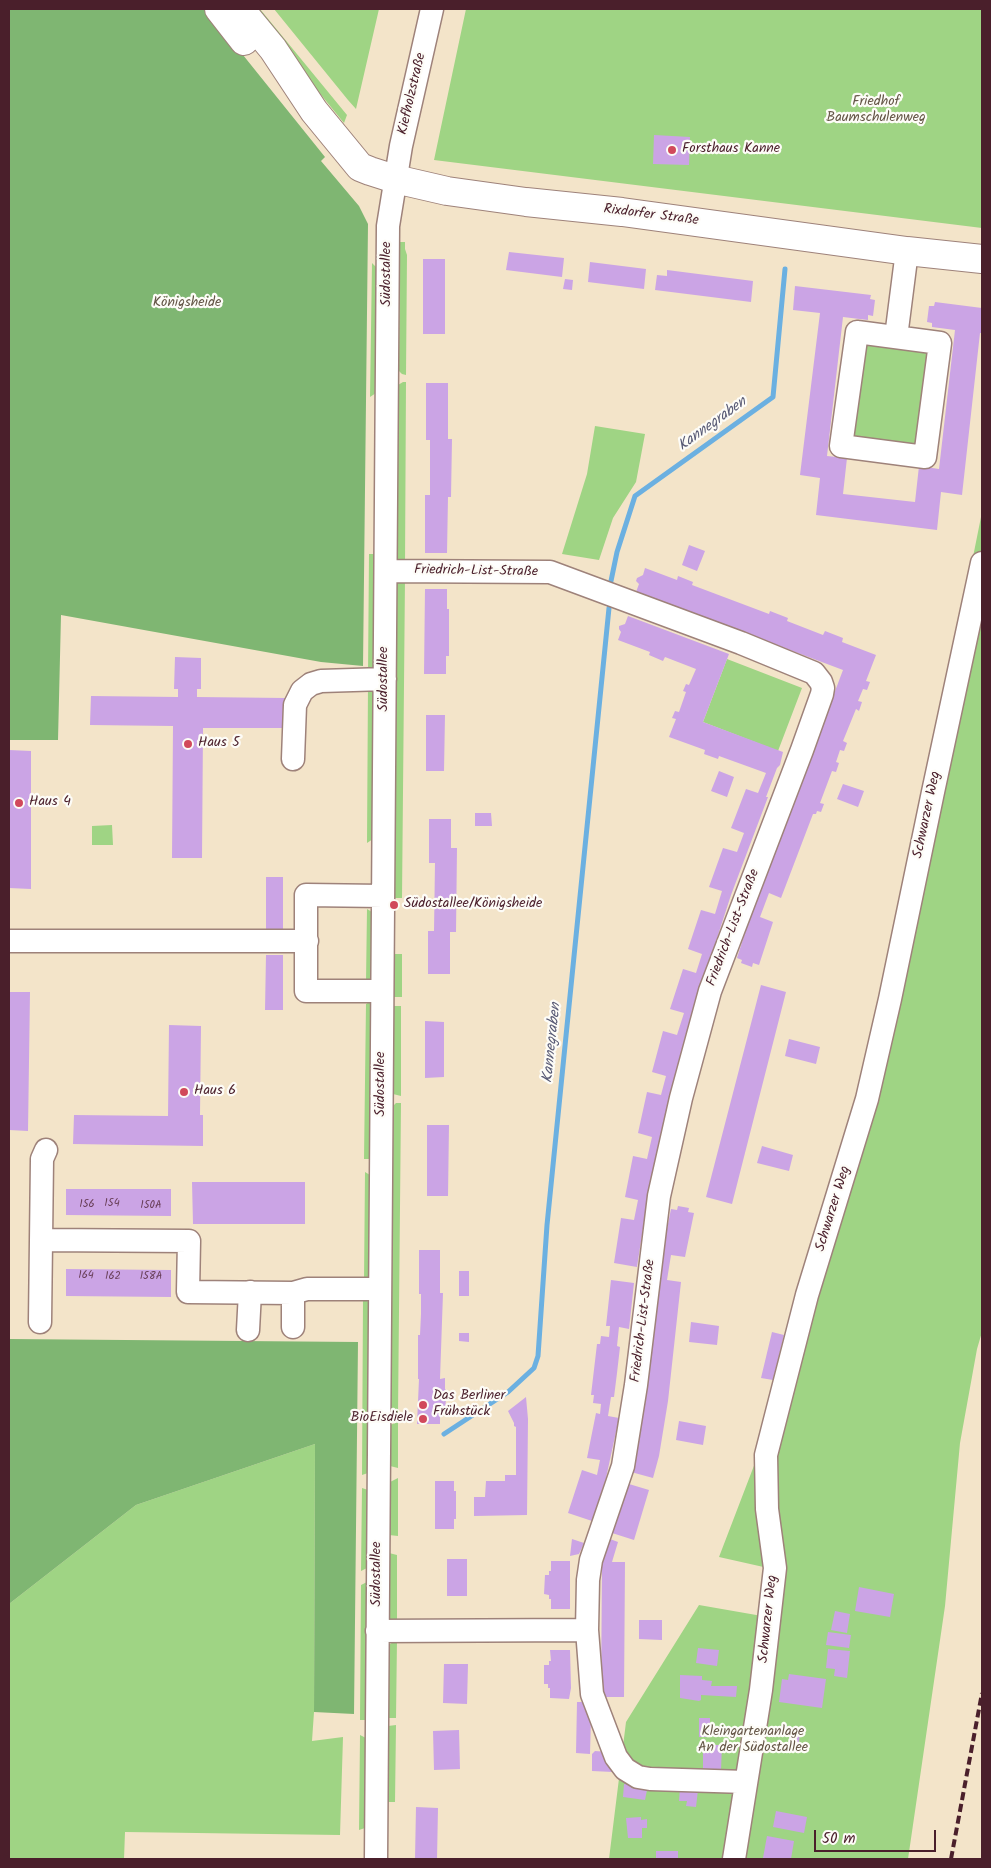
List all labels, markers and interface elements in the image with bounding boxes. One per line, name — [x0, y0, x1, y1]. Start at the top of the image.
street label: Kiefholzstraße — [395, 51, 431, 137]
park label: Friedhof Baumschulenweg — [826, 95, 926, 128]
place label: Forsthaus Kanne — [682, 142, 780, 158]
marker: Forsthaus Kanne — [666, 144, 678, 156]
street label: Rixdorfer Straße — [602, 202, 700, 230]
street label: Südostallee — [380, 242, 396, 306]
park label: Königsheide — [153, 296, 221, 312]
water label: Kannegraben — [675, 394, 751, 456]
street label: Friedrich-List-Straße — [414, 563, 538, 581]
street label: Südostallee — [377, 647, 393, 711]
place label: Haus 5 — [198, 736, 240, 752]
marker: Haus 5 — [182, 738, 194, 750]
street label: Schwarzer Weg — [911, 770, 945, 860]
place label: Haus 4 — [29, 795, 71, 811]
marker: Haus 4 — [13, 797, 25, 809]
street label: Friedrich-List-Straße — [704, 867, 764, 989]
place label: Südostallee/Königsheide — [404, 897, 542, 913]
marker: Südostallee/Königsheide — [388, 899, 400, 911]
water label: Kannegraben — [540, 1002, 566, 1084]
street label: Südostallee — [374, 1052, 390, 1116]
place label: Haus 6 — [194, 1084, 236, 1100]
marker: Haus 6 — [178, 1086, 190, 1098]
street label: Schwarzer Weg — [813, 1164, 855, 1254]
house number: 154 — [104, 1197, 120, 1211]
house number: 156 — [79, 1198, 95, 1212]
house number: 150A — [140, 1199, 162, 1213]
street label: Friedrich-List-Straße — [628, 1258, 660, 1384]
house number: 164 — [78, 1269, 94, 1283]
house number: 162 — [105, 1270, 121, 1284]
house number: 158A — [140, 1270, 162, 1284]
place label: Das Berliner Frühstück — [433, 1389, 505, 1421]
marker: Das Berliner Frühstück — [417, 1399, 429, 1411]
place label: BioEisdiele — [351, 1411, 413, 1427]
marker: BioEisdiele — [417, 1413, 429, 1425]
street label: Südostallee — [370, 1542, 386, 1606]
street label: Schwarzer Weg — [756, 1574, 782, 1664]
park label: Kleingartenanlage An der Südostallee — [698, 1725, 808, 1758]
scale bar — [816, 1820, 938, 1852]
text: 50 m — [822, 1827, 856, 1851]

